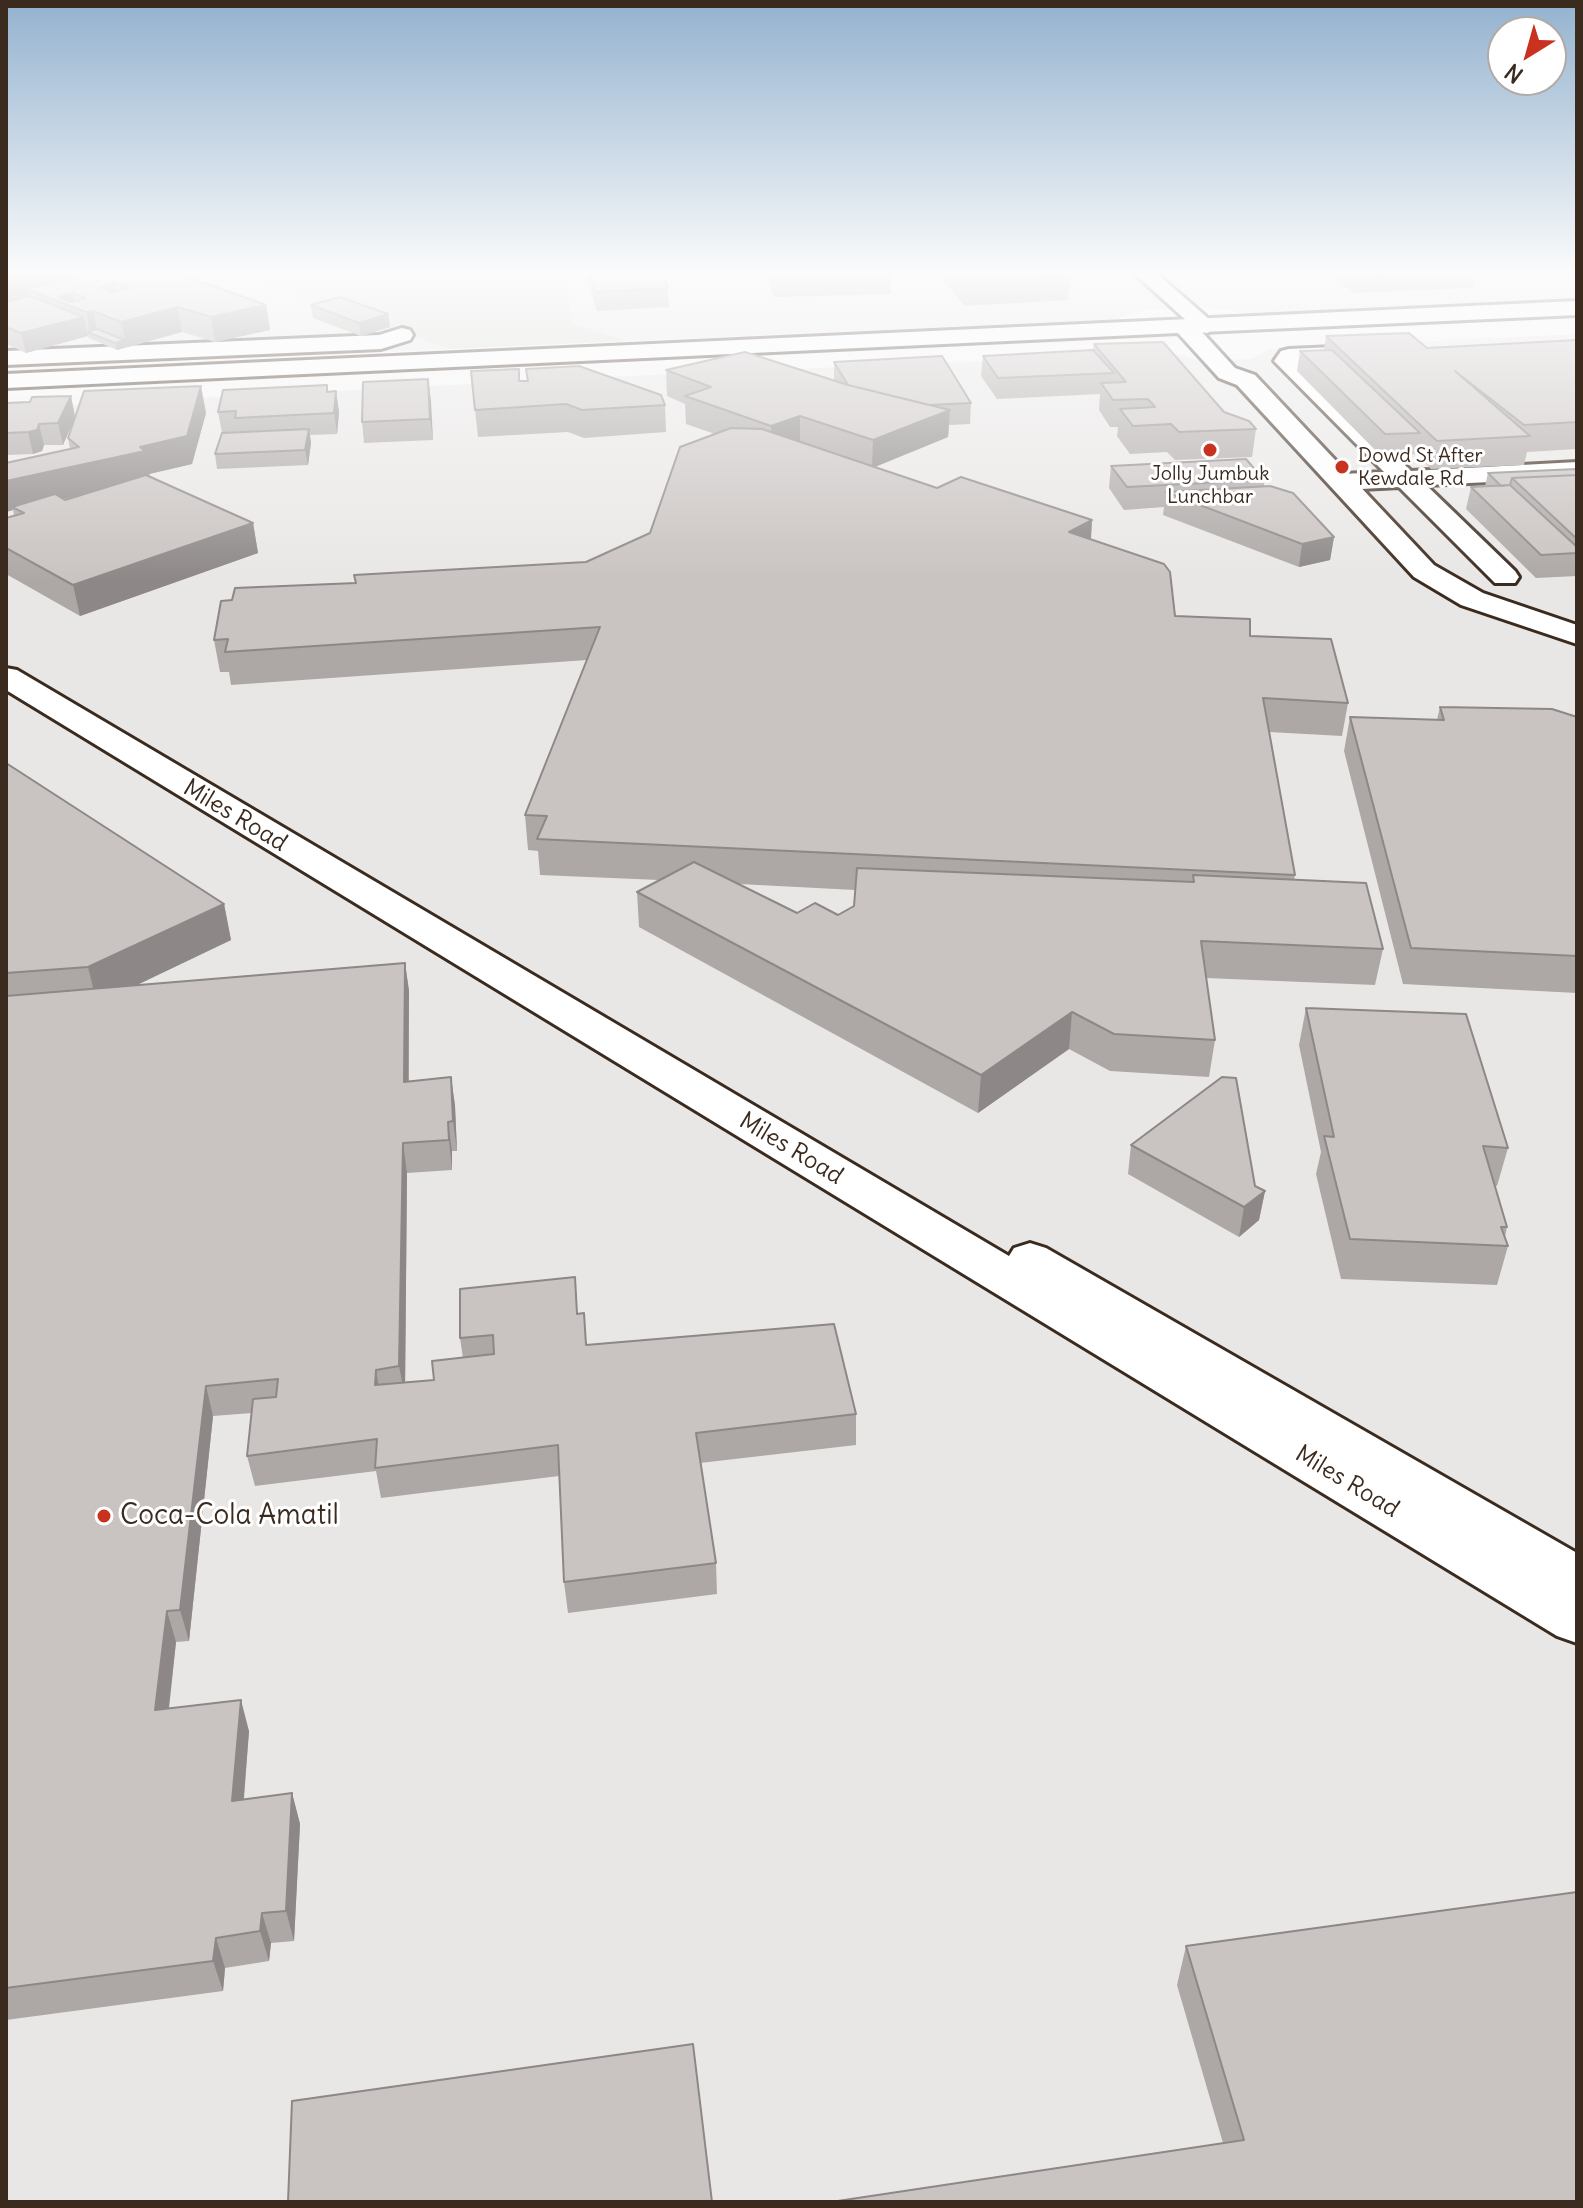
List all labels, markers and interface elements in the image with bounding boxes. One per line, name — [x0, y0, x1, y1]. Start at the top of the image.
north arrow — [1487, 16, 1567, 96]
text: N — [1499, 58, 1528, 89]
marker: Jolly Jumbuk Lunchbar — [1201, 441, 1219, 459]
place label: Dowd St After Kewdale Rd — [1358, 444, 1483, 491]
marker: Dowd St After Kewdale Rd — [1333, 458, 1351, 476]
place label: Jolly Jumbuk Lunchbar — [1151, 462, 1269, 509]
street label: Miles Road — [178, 774, 292, 858]
street label: Miles Road — [734, 1107, 848, 1191]
street label: Miles Road — [1290, 1440, 1404, 1524]
place label: Coca-Cola Amatil — [120, 1499, 339, 1533]
marker: Coca-Cola Amatil — [95, 1507, 113, 1525]

